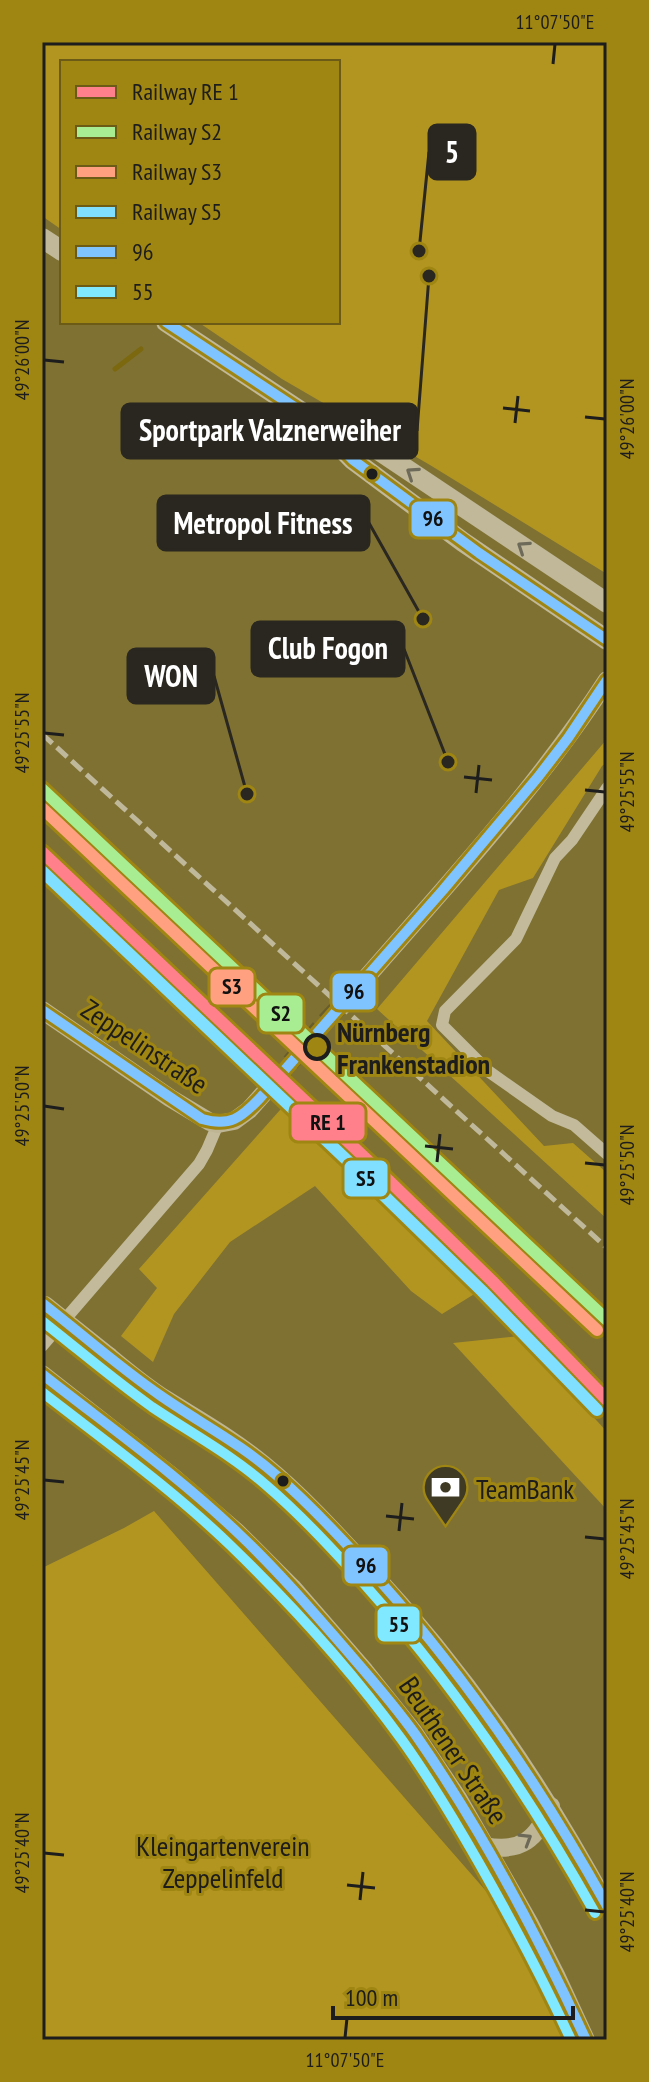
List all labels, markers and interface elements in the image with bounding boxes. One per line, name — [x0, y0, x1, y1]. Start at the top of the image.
text: 11°07'50"E — [516, 9, 594, 35]
legend — [60, 60, 340, 324]
text: Railway RE 1 — [132, 76, 239, 107]
text: Railway S2 — [132, 116, 222, 147]
callout: 5 — [429, 125, 475, 179]
text: 5 — [445, 132, 459, 171]
text: Railway S3 — [132, 156, 222, 187]
text: Railway S5 — [132, 196, 222, 227]
text: 96 — [132, 236, 154, 267]
text: 55 — [132, 276, 154, 307]
text: 49°26'00"N — [9, 320, 35, 400]
text: 49°26'00"N — [614, 379, 640, 459]
callout: Sportpark Valznerweiher — [122, 404, 417, 458]
text: Sportpark Valznerweiher — [139, 410, 401, 449]
unlabelled marker — [364, 466, 380, 482]
one-way arrow — [406, 468, 421, 483]
callout: Metropol Fitness — [158, 496, 369, 550]
line badge: 96 — [410, 500, 456, 538]
text: Metropol Fitness — [173, 503, 353, 542]
text: 96 — [422, 504, 444, 532]
one-way arrow — [517, 542, 531, 557]
callout: Club Fogon — [252, 622, 404, 676]
text: Club Fogon — [268, 628, 388, 667]
callout: WON — [128, 649, 214, 703]
text: WON — [143, 656, 198, 695]
text: 49°25'55"N — [9, 693, 35, 773]
text: 49°25'55"N — [614, 752, 640, 832]
line badge: S3 — [209, 968, 255, 1006]
text: S3 — [222, 972, 242, 1000]
line badge: 96 — [331, 972, 377, 1011]
text: 96 — [343, 977, 365, 1005]
street label: Zeppelinstraße — [75, 990, 215, 1102]
line badge: S2 — [258, 994, 304, 1033]
text: S2 — [271, 999, 291, 1027]
place label: Nürnberg Frankenstadion — [337, 1013, 490, 1082]
marker: Nürnberg Frankenstadion — [304, 1034, 330, 1060]
text: 49°25'50"N — [9, 1066, 35, 1146]
line badge: RE 1 — [290, 1103, 366, 1142]
text: RE 1 — [310, 1108, 346, 1136]
text: 49°25'50"N — [614, 1125, 640, 1205]
line badge: S5 — [343, 1159, 389, 1198]
text: S5 — [356, 1164, 376, 1192]
text: 49°25'45"N — [9, 1440, 35, 1520]
bank icon: TeamBank — [421, 1464, 469, 1527]
place label: TeamBank — [476, 1470, 574, 1507]
unlabelled marker — [275, 1473, 291, 1489]
text: 49°25'45"N — [614, 1499, 640, 1579]
line badge: 96 — [343, 1546, 389, 1585]
text: 96 — [355, 1551, 377, 1579]
line badge: 55 — [376, 1605, 421, 1643]
text: 55 — [388, 1610, 410, 1638]
street label: Beuthener Straße — [391, 1669, 517, 1831]
text: 49°25'40"N — [9, 1813, 35, 1893]
park label: Kleingartenverein Zeppelinfeld — [136, 1827, 310, 1896]
one-way arrow — [517, 1834, 531, 1849]
text: 49°25'40"N — [614, 1872, 640, 1952]
scale bar — [333, 1970, 573, 2020]
text: 100 m — [345, 1982, 398, 2013]
text: 11°07'50"E — [306, 2047, 384, 2073]

